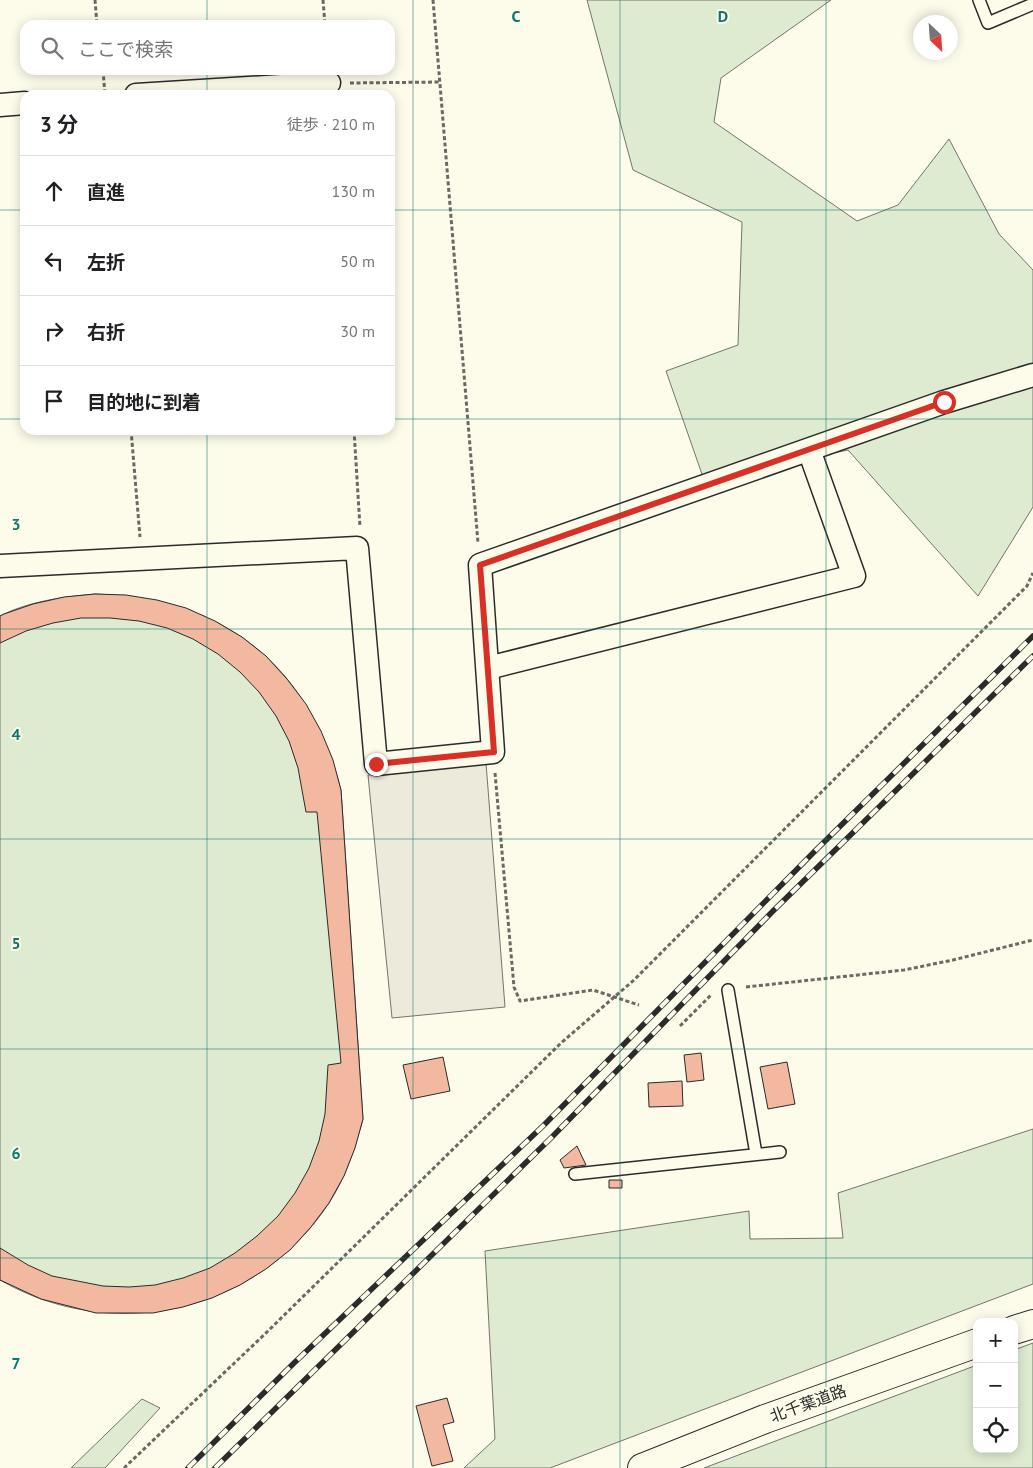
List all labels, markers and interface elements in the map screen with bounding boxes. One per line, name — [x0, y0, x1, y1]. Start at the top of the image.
text: C — [512, 6, 521, 26]
text: D — [718, 6, 728, 26]
north arrow — [913, 15, 958, 60]
search box — [20, 20, 395, 75]
icon: search — [38, 34, 66, 62]
text: ここで検索 — [78, 37, 173, 61]
text: 3 分 — [40, 111, 78, 138]
text: 徒歩 · 210 m — [287, 114, 375, 134]
icon: ahead — [40, 177, 68, 205]
text: 直進 — [87, 180, 125, 204]
text: 130 m — [332, 181, 375, 201]
icon: left — [40, 247, 68, 275]
text: 左折 — [87, 250, 125, 274]
text: 50 m — [340, 251, 375, 271]
icon: right — [40, 317, 68, 345]
text: 右折 — [87, 320, 125, 344]
text: 30 m — [340, 321, 375, 341]
icon: arrive — [40, 387, 68, 415]
text: 目的地に到着 — [87, 390, 201, 414]
route start — [933, 391, 956, 414]
text: 3 — [11, 514, 21, 534]
text: 4 — [11, 724, 21, 744]
route end — [365, 753, 388, 776]
text: 5 — [11, 933, 21, 953]
text: 6 — [11, 1143, 21, 1163]
map controls — [973, 1318, 1018, 1453]
button: + — [973, 1318, 1018, 1363]
text: 7 — [11, 1353, 21, 1373]
button: − — [973, 1363, 1018, 1408]
street label: 北千葉道路 — [767, 1380, 849, 1426]
button: locate — [973, 1408, 1018, 1453]

